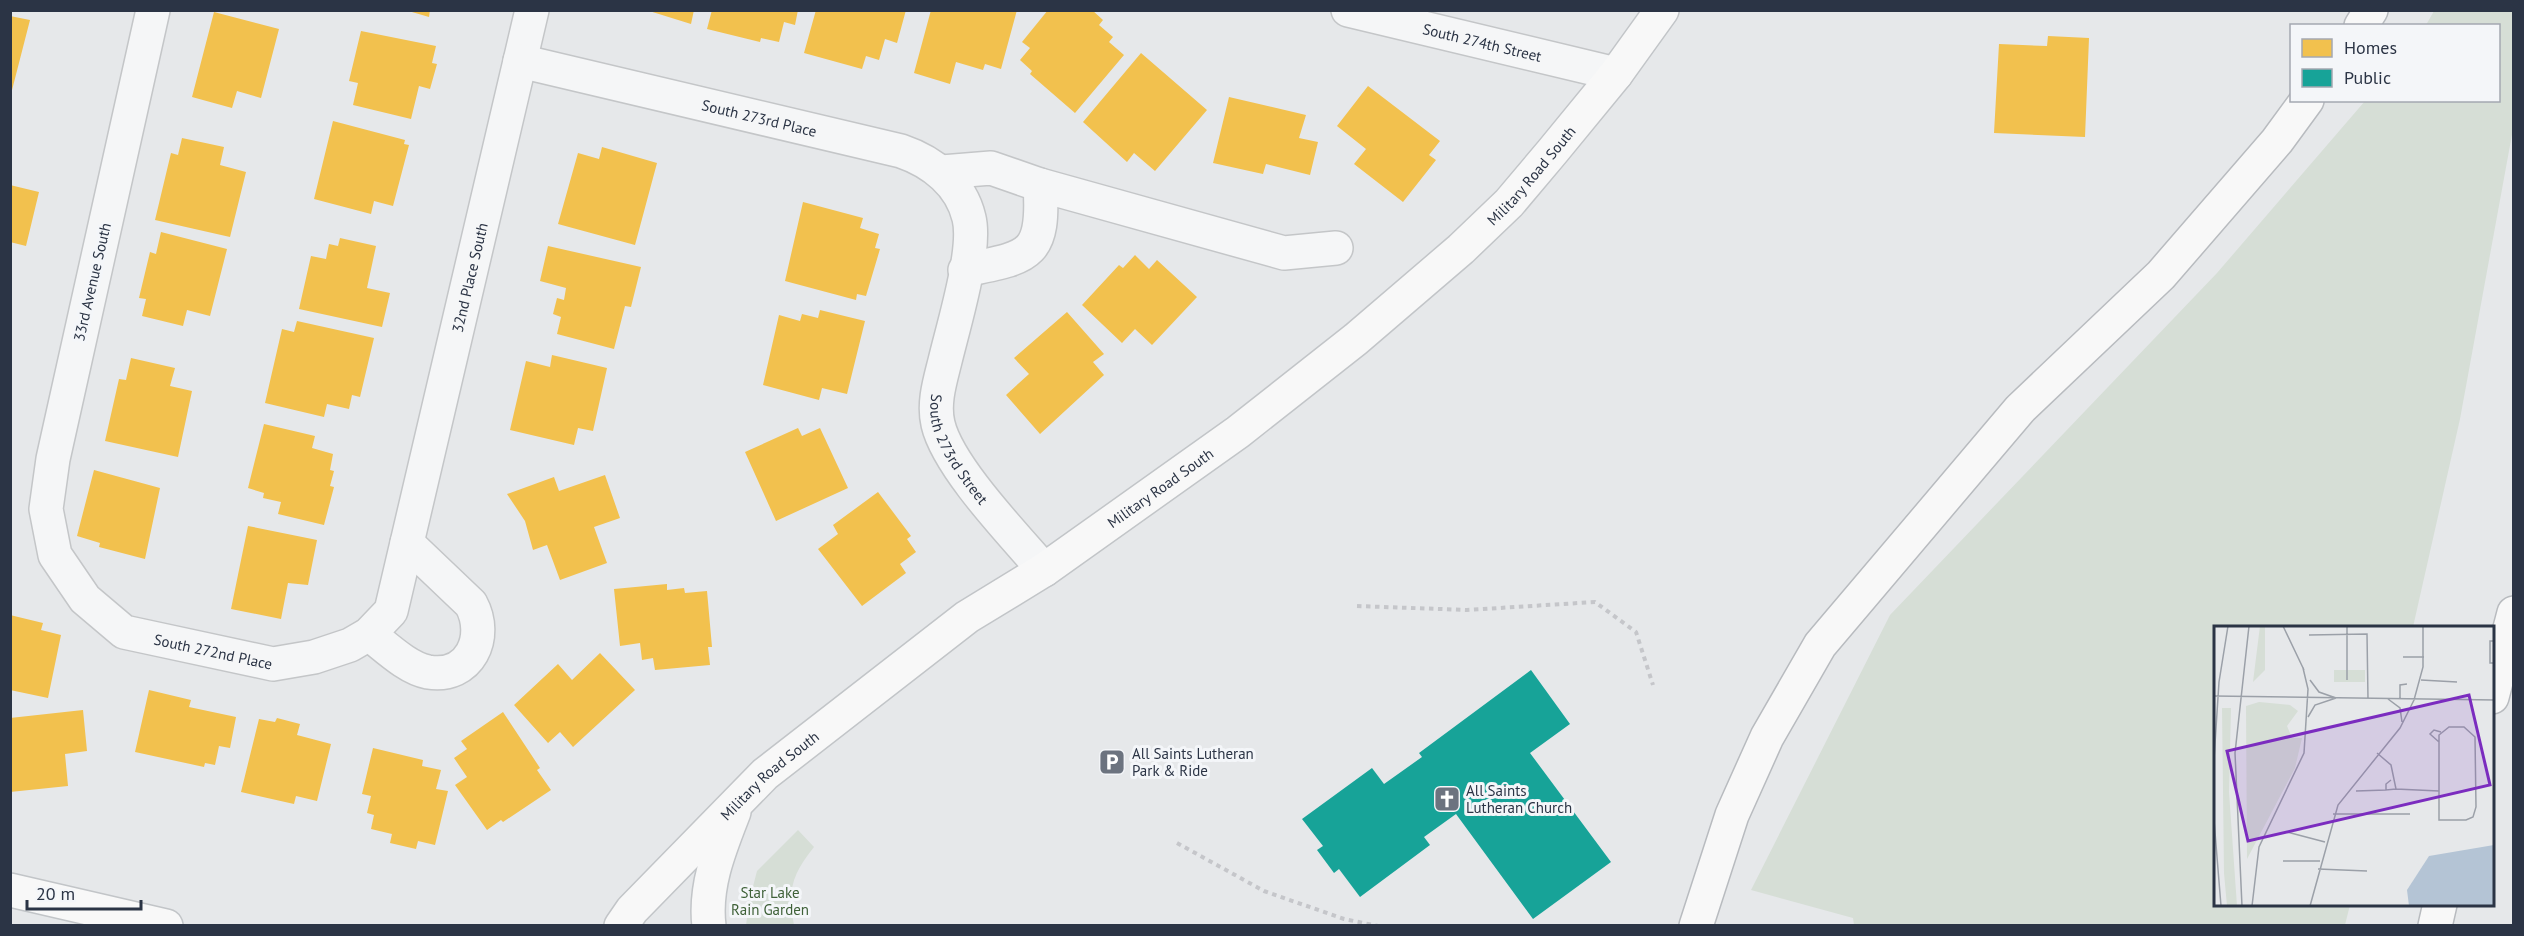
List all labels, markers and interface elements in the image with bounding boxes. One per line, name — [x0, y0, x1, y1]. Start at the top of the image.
street label: South 274th Street — [1421, 19, 1544, 65]
legend — [2290, 24, 2500, 102]
text: Homes — [2344, 36, 2397, 59]
text: Public — [2344, 66, 2391, 89]
street label: South 273rd Place — [700, 95, 819, 140]
street label: Military Road South — [1482, 122, 1579, 229]
street label: 33rd Avenue South — [69, 221, 115, 343]
street label: 32nd Place South — [447, 221, 491, 334]
street label: South 273rd Street — [927, 393, 992, 508]
street label: Military Road South — [1103, 443, 1217, 532]
inset map — [2214, 626, 2494, 906]
street label: South 272nd Place — [152, 629, 274, 673]
street label: Military Road South — [716, 726, 822, 824]
place label: All Saints Lutheran Park & Ride — [1132, 744, 1254, 780]
parking icon: All Saints Lutheran Park & Ride — [1097, 747, 1127, 777]
place label: All Saints Lutheran Church — [1466, 781, 1572, 817]
church icon: All Saints Lutheran Church — [1432, 784, 1462, 814]
scale bar — [27, 873, 141, 911]
text: 20 m — [36, 882, 75, 905]
park label: Star Lake Rain Garden — [731, 883, 809, 919]

